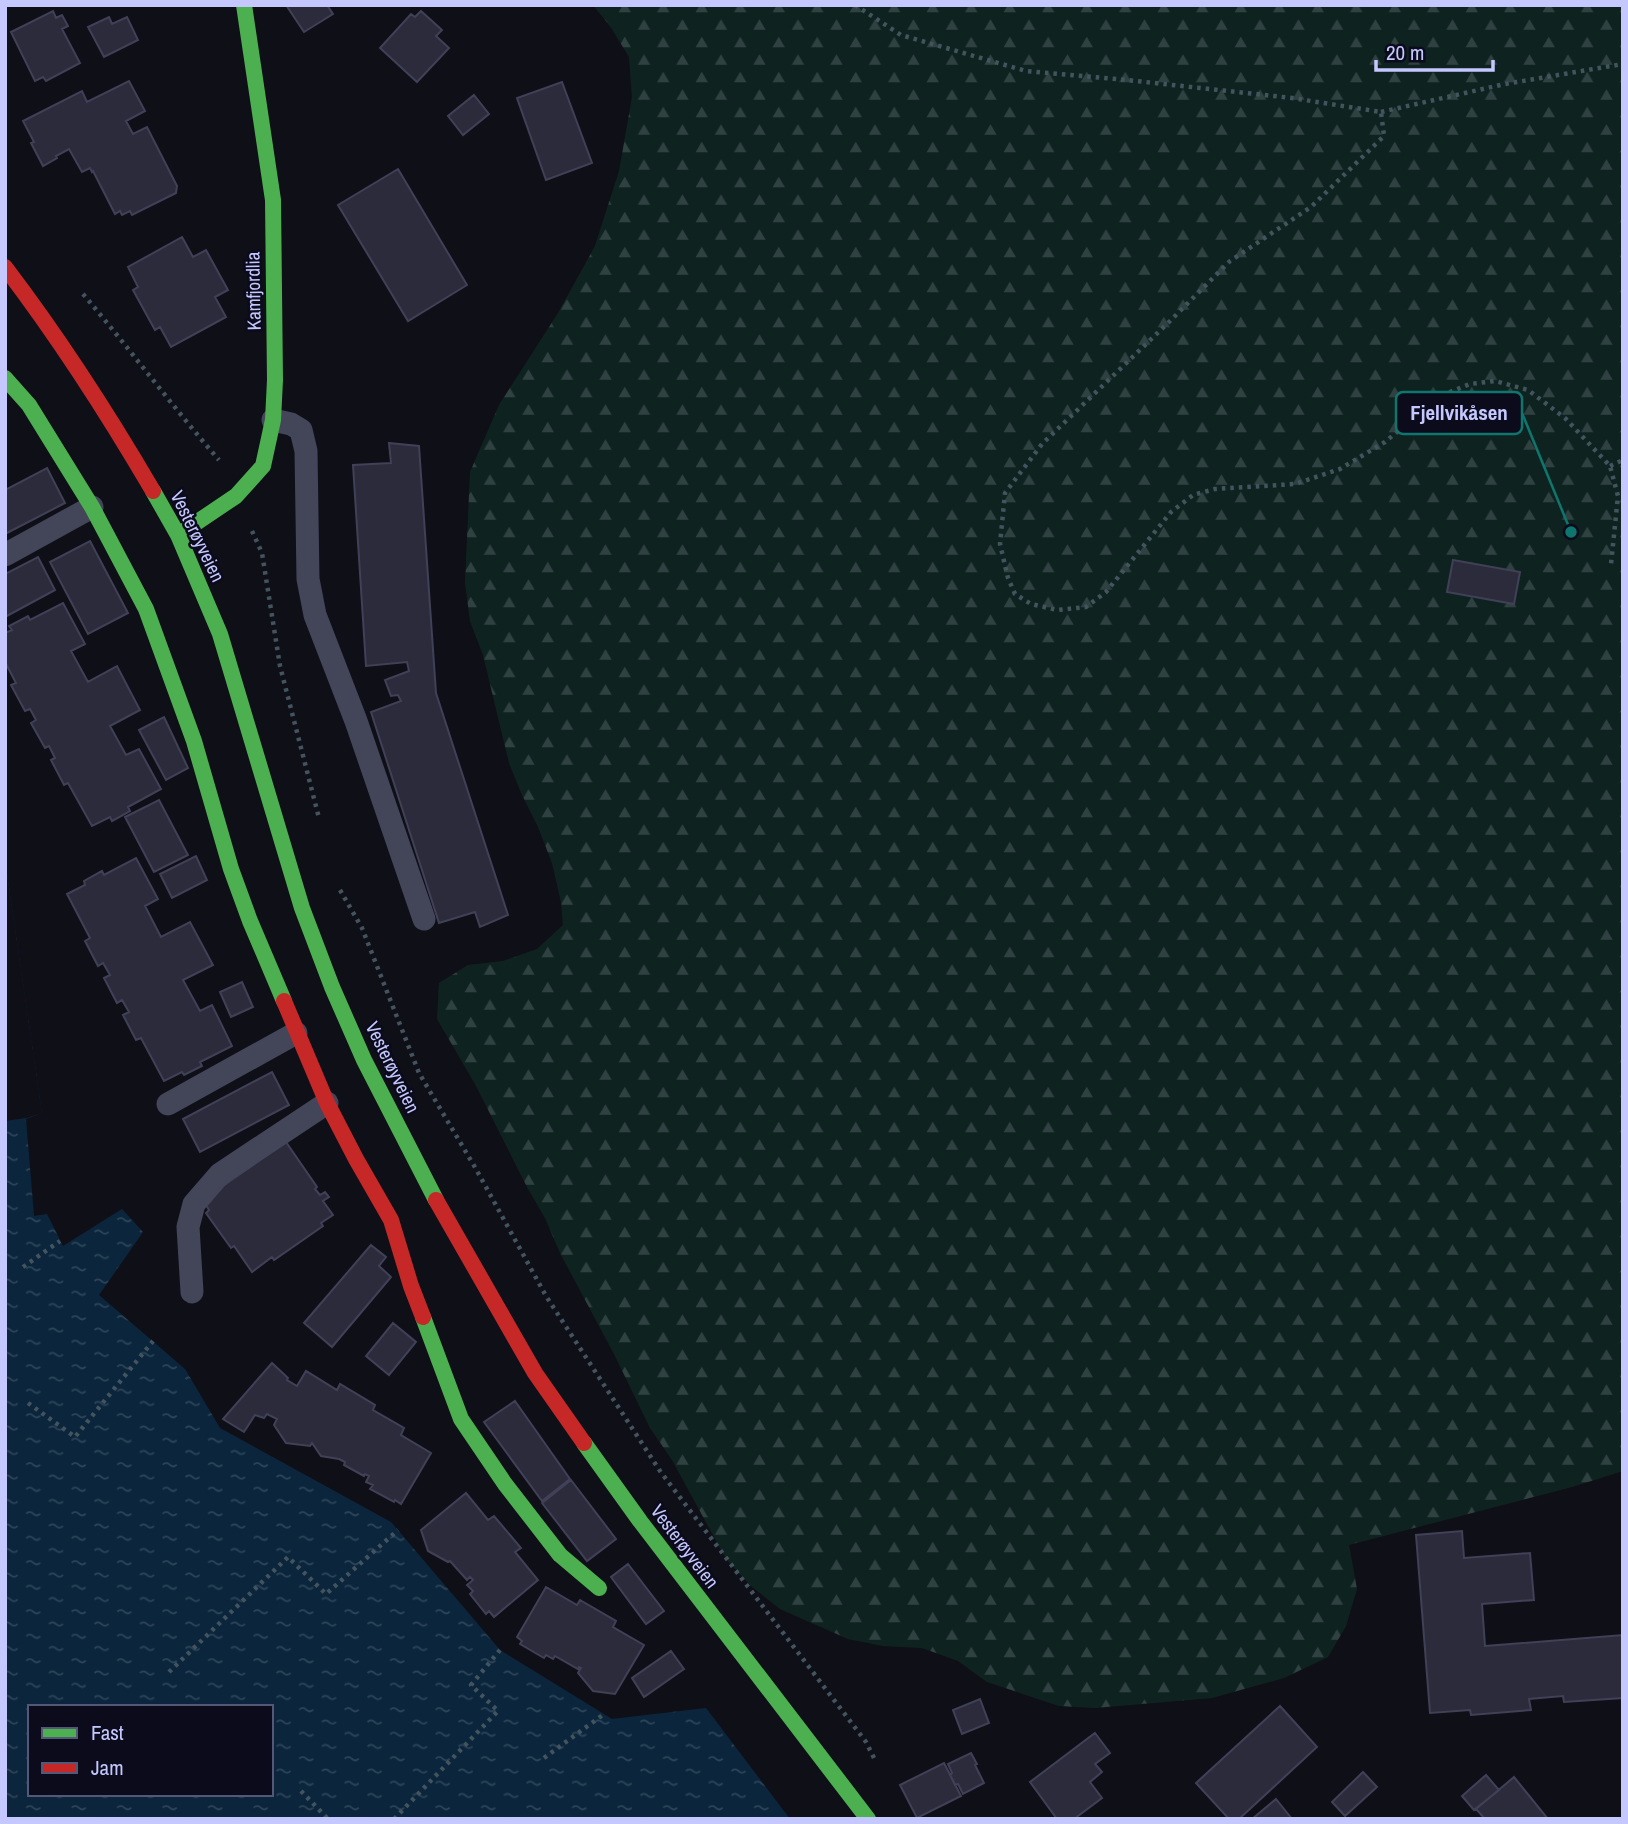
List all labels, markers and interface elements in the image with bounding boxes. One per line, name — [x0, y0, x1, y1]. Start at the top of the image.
scale bar — [1376, 28, 1493, 72]
text: 20 m — [1386, 38, 1424, 67]
street label: Kamfjordlia — [239, 251, 267, 331]
callout: Fjellvikåsen — [1396, 392, 1522, 434]
text: Fjellvikåsen — [1410, 398, 1508, 427]
street label: Vesterøyveien — [165, 486, 231, 586]
street label: Vesterøyveien — [360, 1017, 426, 1117]
street label: Vesterøyveien — [645, 1499, 725, 1593]
legend — [28, 1705, 273, 1796]
text: Fast — [91, 1718, 124, 1747]
text: Jam — [91, 1753, 124, 1782]

